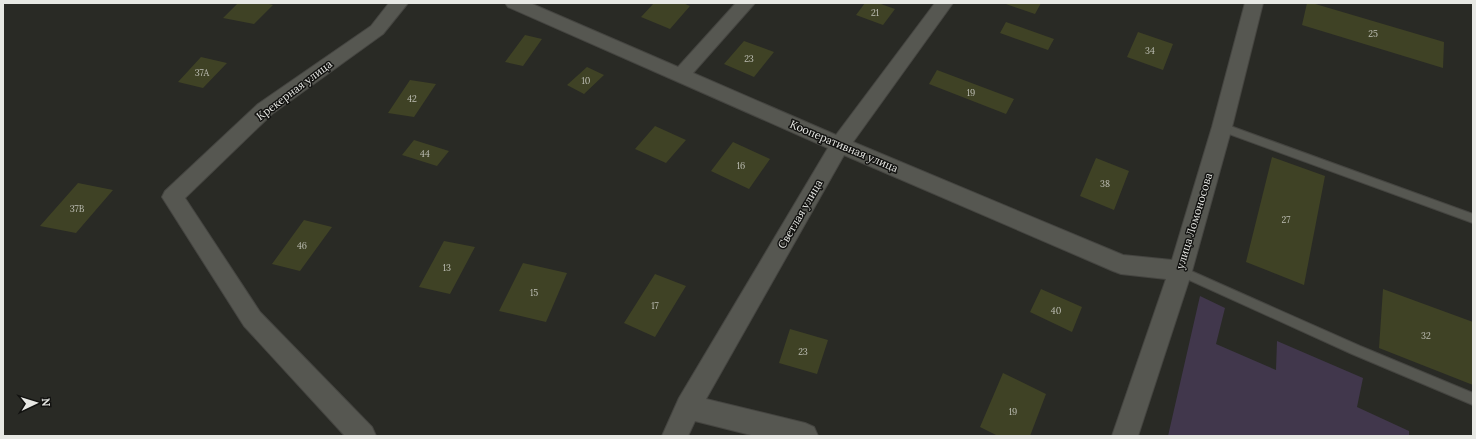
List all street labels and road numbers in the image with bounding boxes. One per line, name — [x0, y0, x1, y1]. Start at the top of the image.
street label: Крекерная улица — [253, 57, 335, 123]
street label: Кооперативная улица — [788, 117, 901, 175]
street label: улица Ломоносова — [1173, 171, 1215, 271]
street label: Светлая улица — [775, 177, 826, 251]

